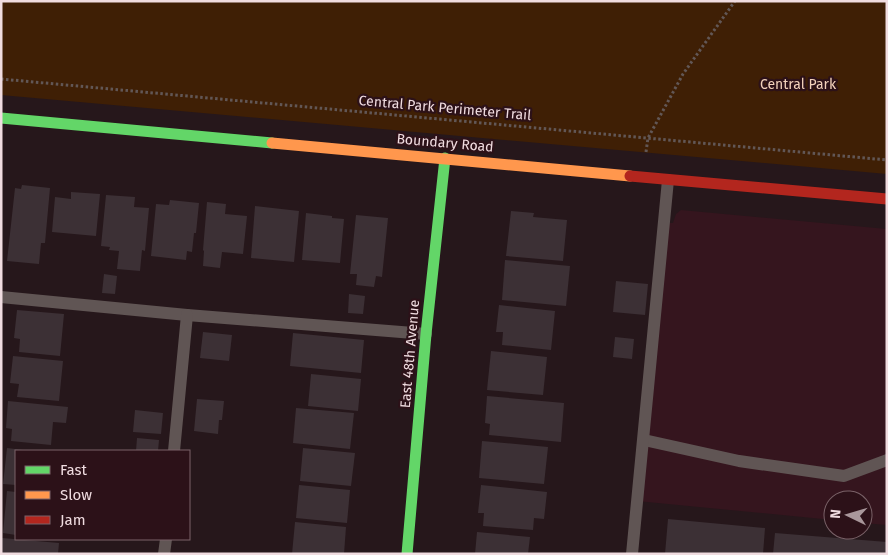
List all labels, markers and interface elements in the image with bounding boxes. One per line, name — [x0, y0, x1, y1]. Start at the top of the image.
park label: Central Park — [760, 76, 837, 93]
street label: Central Park Perimeter Trail — [358, 92, 532, 124]
street label: Boundary Road — [396, 130, 494, 156]
street label: East 48th Avenue — [397, 299, 423, 409]
legend — [15, 450, 190, 540]
text: Fast — [60, 461, 87, 479]
text: Slow — [60, 486, 92, 504]
north arrow — [823, 490, 873, 540]
text: N — [827, 509, 844, 519]
text: Jam — [60, 511, 86, 529]

